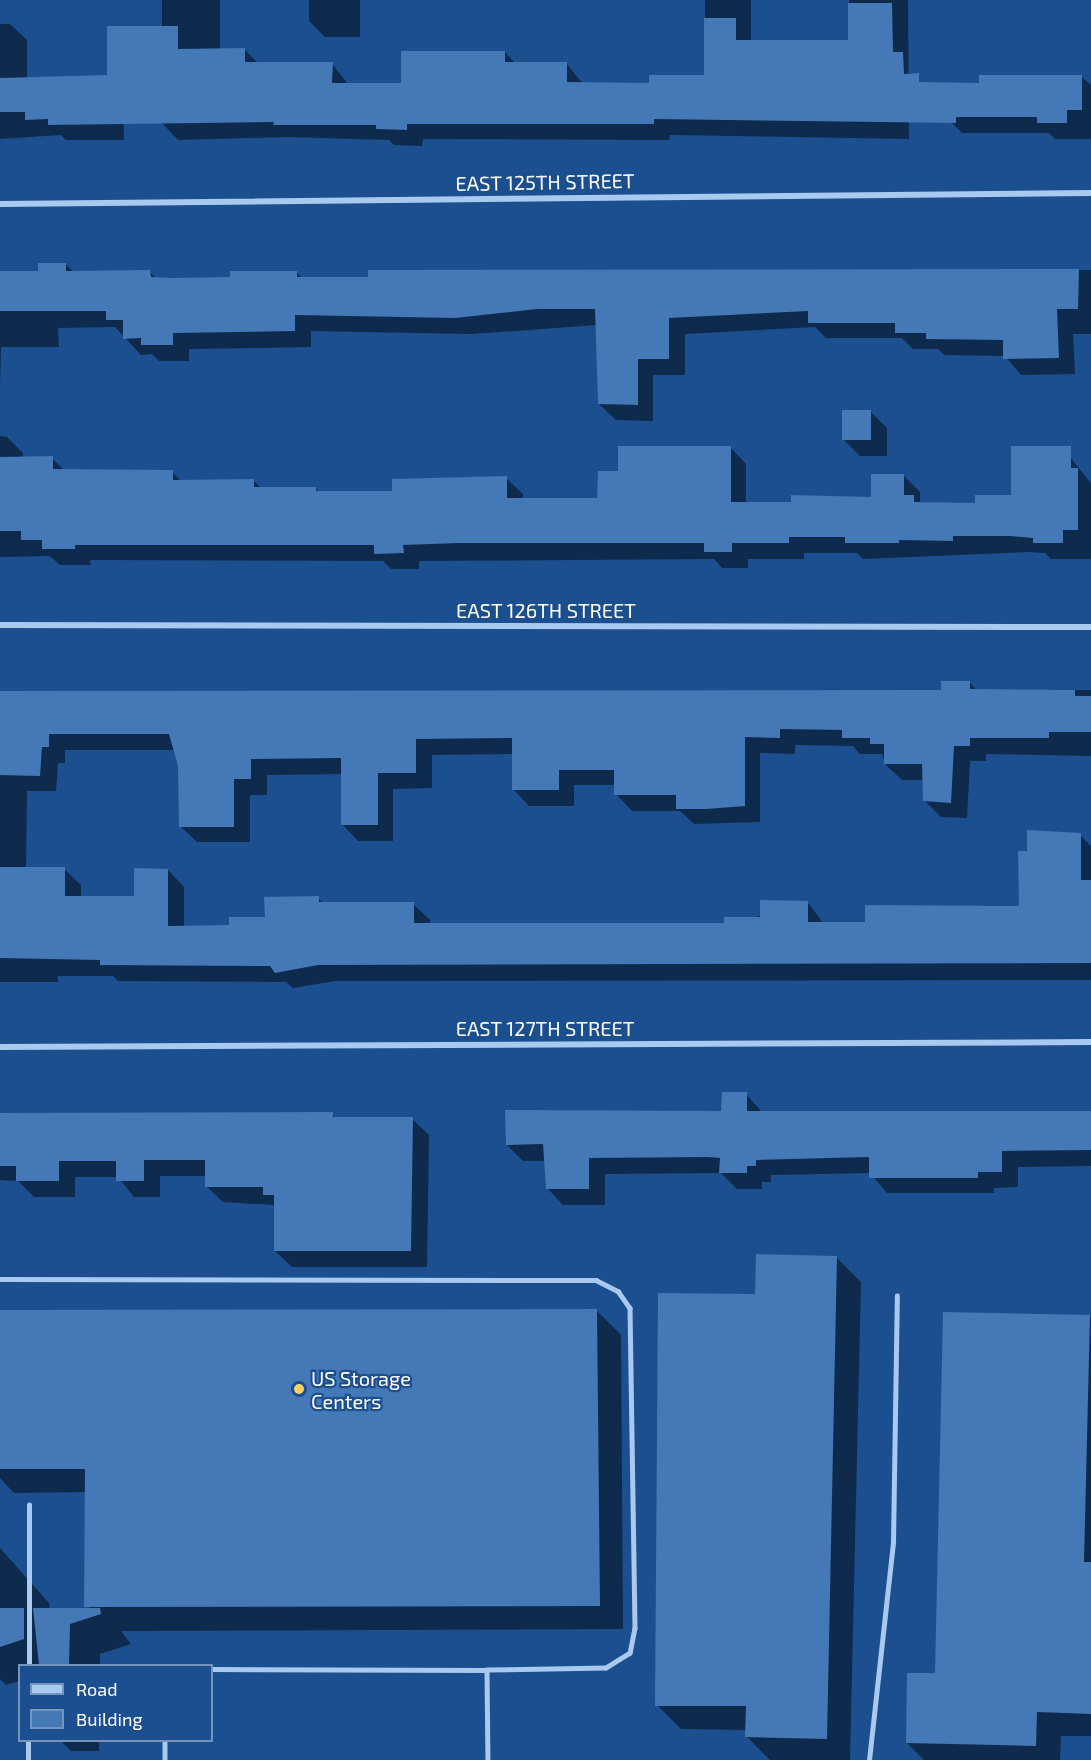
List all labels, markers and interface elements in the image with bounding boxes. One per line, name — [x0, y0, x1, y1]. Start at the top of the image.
street label: EAST 125TH STREET — [455, 168, 635, 196]
street label: EAST 126TH STREET — [456, 598, 636, 622]
street label: EAST 127TH STREET — [455, 1016, 635, 1040]
place label: US Storage Centers — [311, 1366, 411, 1413]
marker: US Storage Centers — [292, 1382, 306, 1396]
legend — [18, 1664, 213, 1742]
text: Road — [76, 1678, 117, 1700]
text: Building — [76, 1708, 143, 1730]

